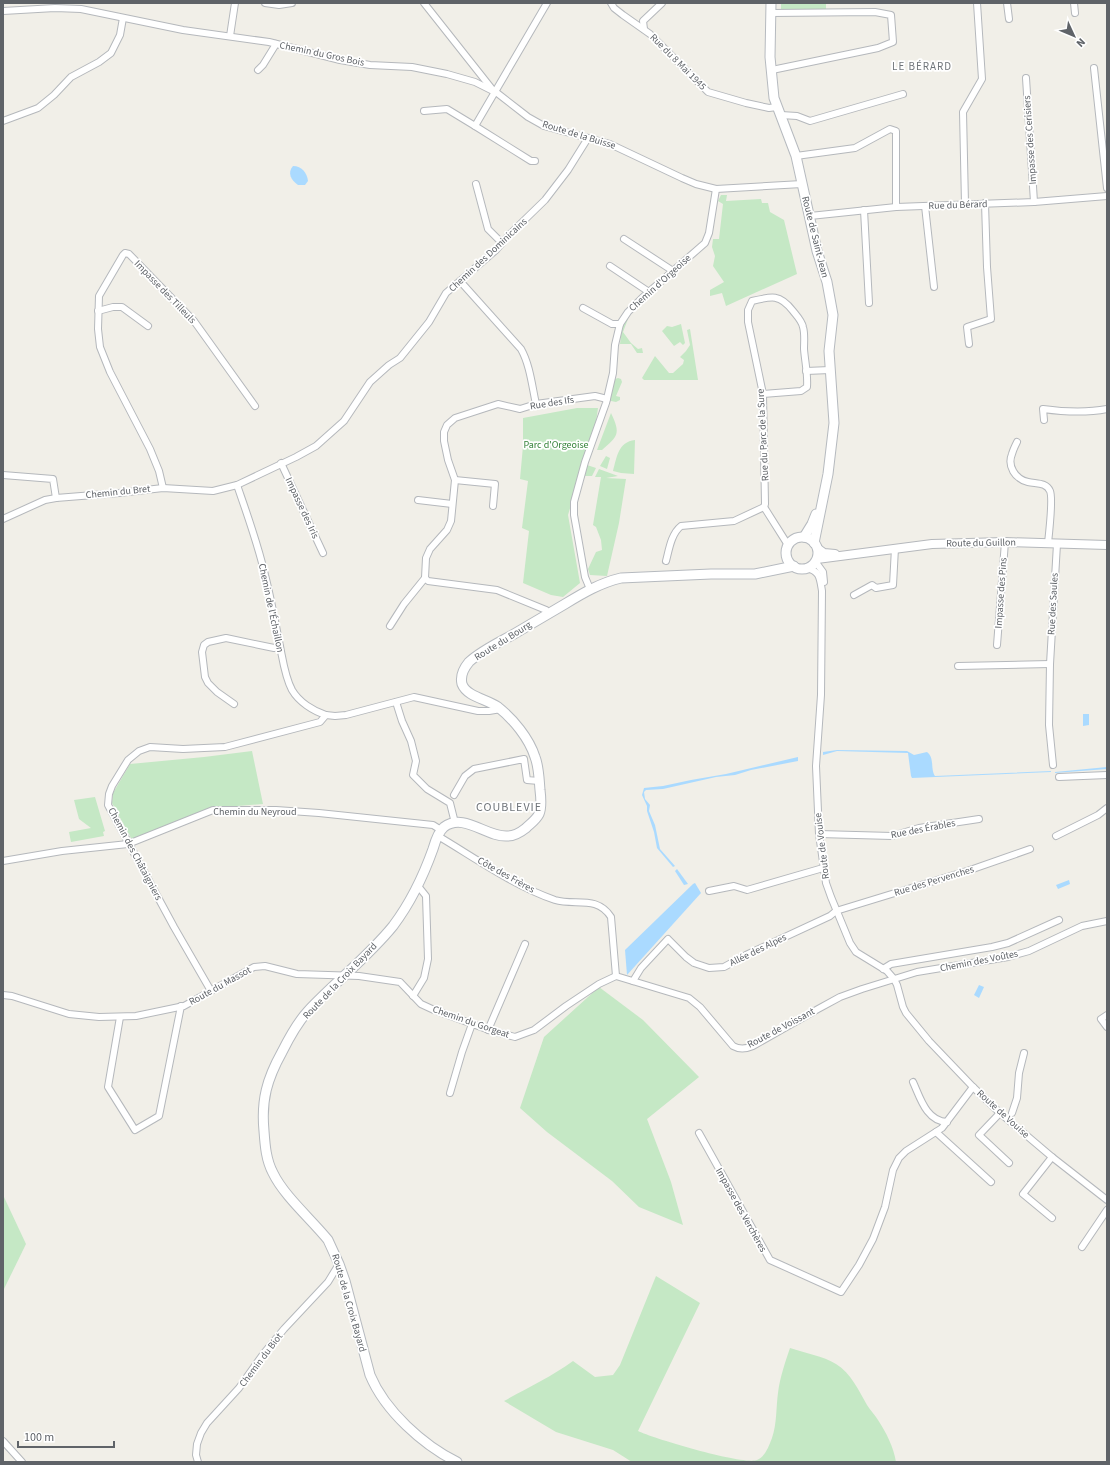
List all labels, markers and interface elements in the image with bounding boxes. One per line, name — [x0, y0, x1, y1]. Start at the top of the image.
north arrow — [1054, 16, 1094, 56]
street label: Rue du 8 Mai 1945 — [647, 31, 709, 93]
text: N — [1073, 35, 1089, 50]
street label: Chemin du Gros Bois — [278, 38, 366, 70]
district label: LE BÉRARD — [892, 59, 952, 74]
street label: Impasse des Cerisiers — [1020, 95, 1040, 185]
street label: Route de la Buisse — [541, 117, 617, 153]
street label: Route de Saint-Jean — [798, 195, 832, 279]
street label: Rue du Bérard — [928, 197, 988, 213]
street label: Chemin des Dominicains — [446, 215, 530, 295]
street label: Chemin d'Orgeoise — [626, 251, 694, 315]
street label: Impasse des Tilleuls — [131, 257, 199, 327]
street label: Rue du Parc de la Sure — [754, 388, 772, 482]
street label: Rue des Ifs — [529, 393, 575, 413]
park label: Parc d'Orgeoise — [523, 438, 589, 452]
street label: Impasse des Iris — [282, 475, 322, 541]
street label: Chemin du Bret — [85, 482, 152, 502]
street label: Route du Guillon — [946, 535, 1016, 551]
street label: Impasse des Pins — [992, 557, 1010, 629]
street label: Chemin de l'Échaillon — [255, 562, 287, 654]
street label: Rue des Saules — [1044, 573, 1062, 635]
street label: Route du Bourg — [472, 618, 534, 664]
district label: COUBLEVIE — [476, 799, 542, 816]
street label: Chemin des Châtaigniers — [105, 805, 165, 903]
street label: Chemin du Neyroud — [213, 805, 297, 819]
street label: Route de Vouise — [811, 812, 833, 880]
street label: Rue des Érables — [889, 816, 957, 842]
street label: Côte des Frères — [475, 853, 537, 897]
street label: Rue des Pervenches — [892, 862, 976, 900]
street label: Allée des Alpes — [727, 930, 789, 970]
street label: Route de la Croix Bayard — [300, 940, 380, 1022]
street label: Chemin des Voûtes — [939, 947, 1019, 975]
street label: Route du Massot — [186, 963, 254, 1009]
street label: Chemin du Gorgeat — [431, 1002, 512, 1042]
street label: Route de Voissant — [745, 1004, 818, 1052]
street label: Route de Vouise — [974, 1087, 1032, 1142]
street label: Impasse des Verchères — [712, 1165, 770, 1255]
street label: Route de la Croix Bayard — [328, 1252, 370, 1354]
street label: Chemin du Biot — [236, 1330, 286, 1390]
scale bar — [18, 1423, 114, 1449]
text: 100 m — [24, 1429, 54, 1446]

